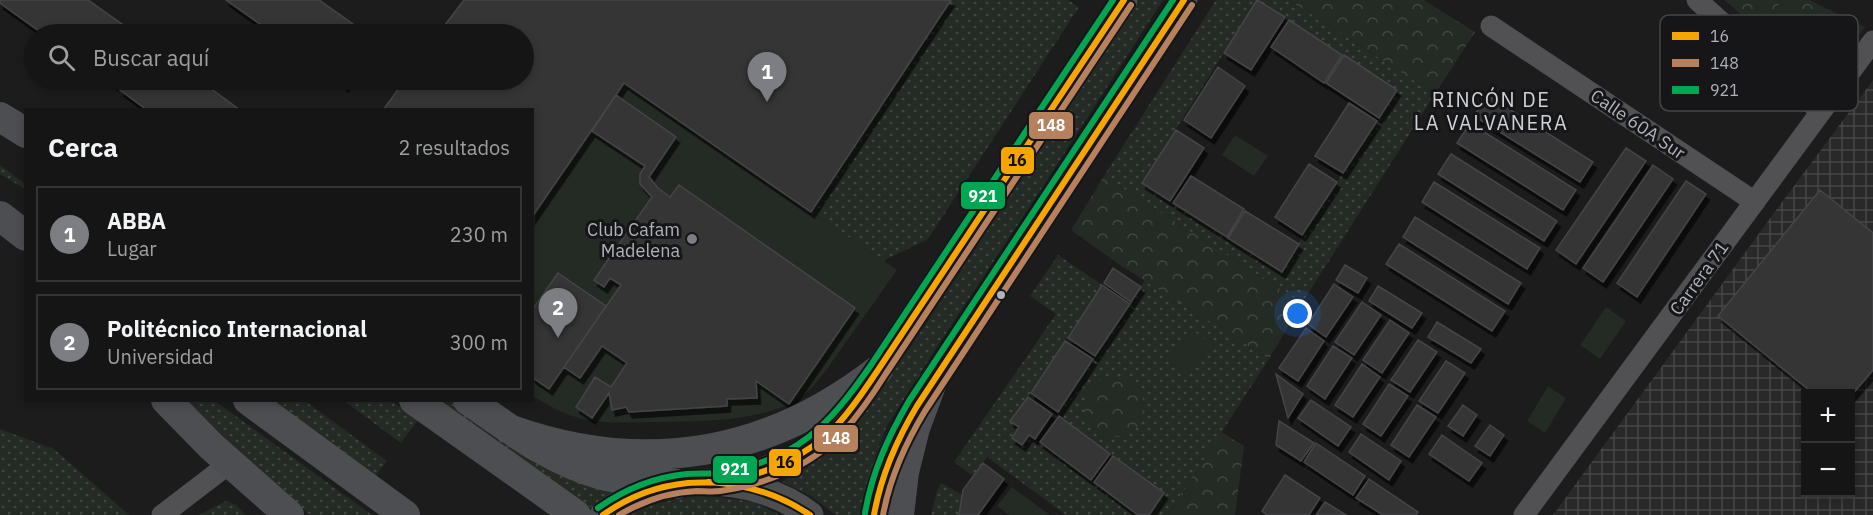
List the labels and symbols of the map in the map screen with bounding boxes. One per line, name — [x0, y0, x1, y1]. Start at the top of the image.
legend — [1660, 15, 1858, 111]
text: 16 — [1710, 26, 1729, 46]
pin: 1 — [748, 52, 786, 102]
text: 148 — [1710, 53, 1739, 73]
text: 921 — [1710, 80, 1739, 100]
street label: Calle 60A Sur — [1586, 84, 1690, 164]
district label: RINCÓN DE LA VALVANERA — [1414, 86, 1568, 136]
line badge: 148 — [1028, 111, 1074, 140]
text: 148 — [1037, 115, 1065, 135]
line badge: 16 — [1000, 146, 1035, 175]
text: 16 — [1007, 150, 1027, 170]
line badge: 921 — [960, 181, 1006, 210]
text: 921 — [969, 186, 998, 206]
place label: Club Cafam Madelena — [587, 218, 680, 262]
marker: Club Cafam Madelena — [685, 232, 699, 246]
street label: Carrera 71 — [1664, 237, 1734, 319]
pin: 2 — [538, 288, 578, 338]
unlabelled marker — [995, 289, 1007, 301]
your location — [1283, 299, 1312, 328]
line badge: 148 — [813, 424, 859, 453]
text: 148 — [822, 428, 850, 448]
line badge: 16 — [768, 448, 802, 477]
text: 16 — [775, 452, 795, 472]
line badge: 921 — [712, 455, 758, 484]
text: 921 — [721, 459, 750, 479]

